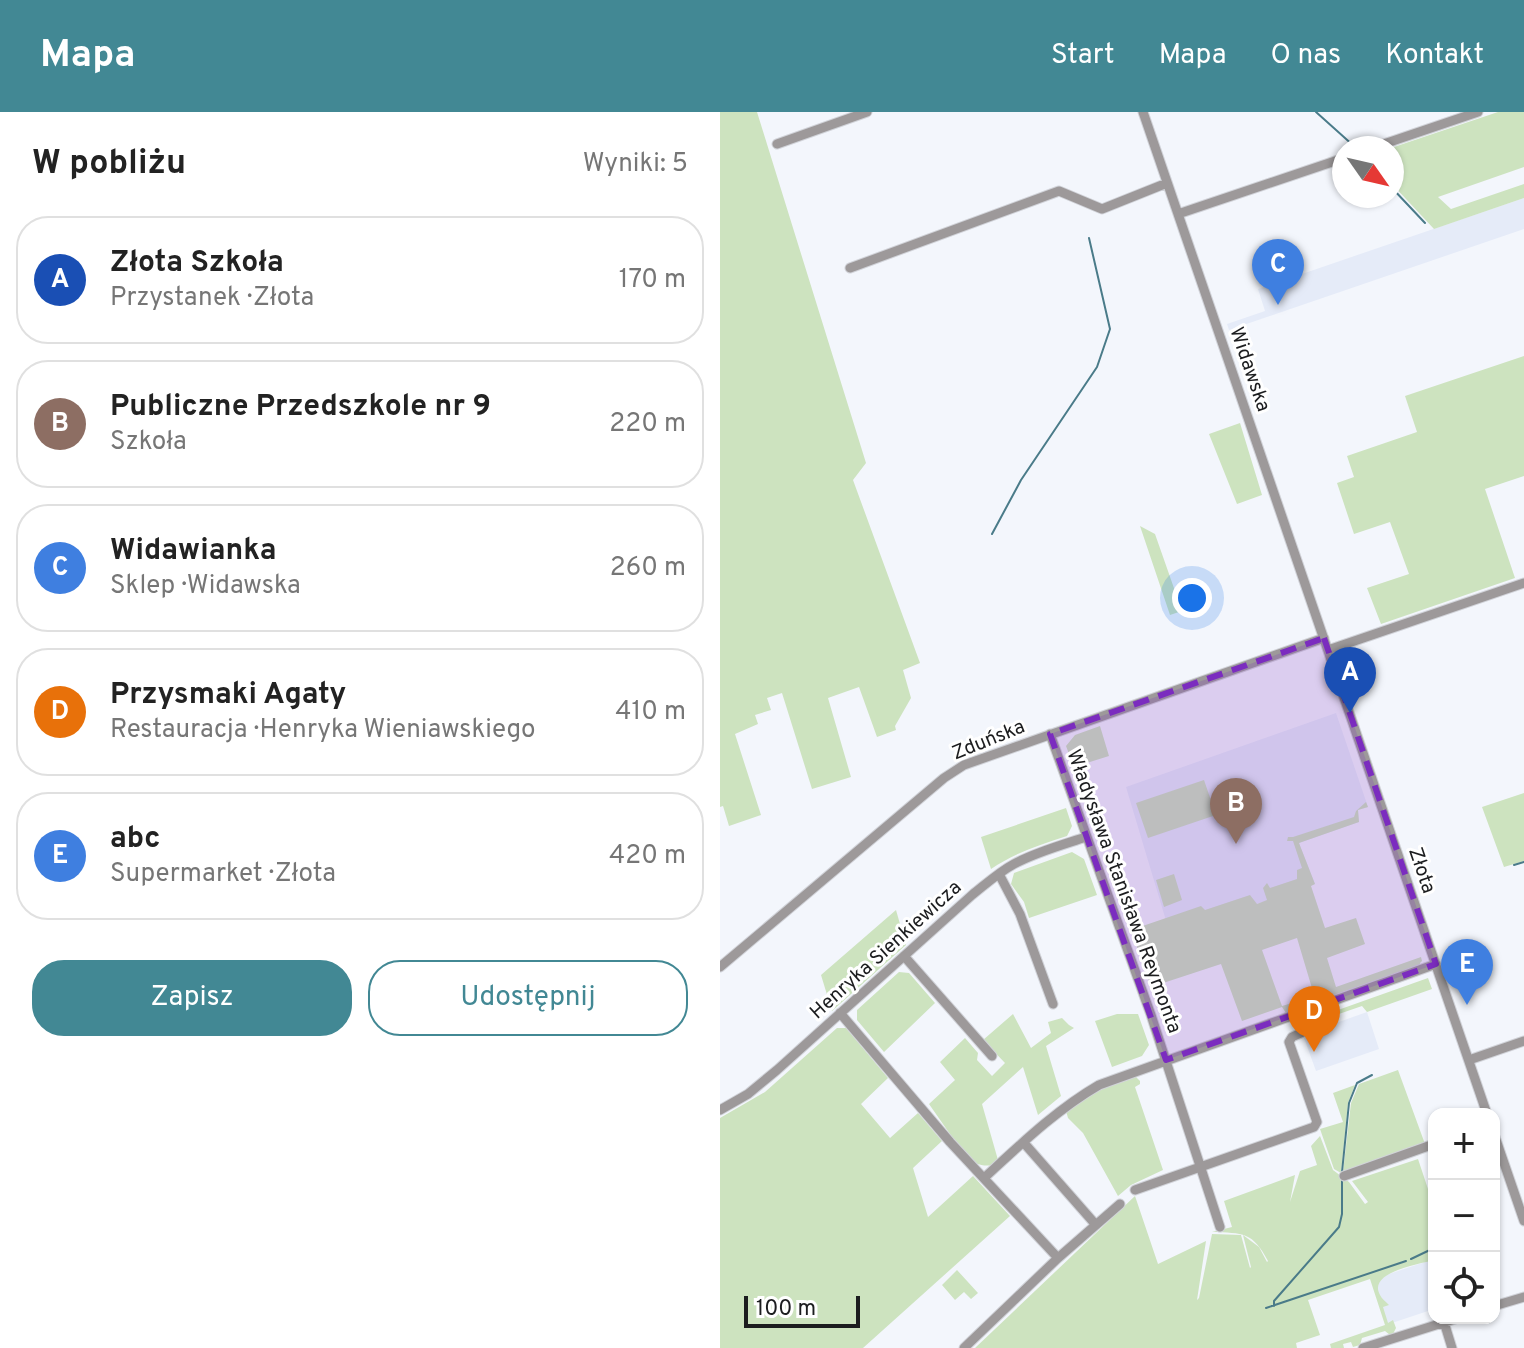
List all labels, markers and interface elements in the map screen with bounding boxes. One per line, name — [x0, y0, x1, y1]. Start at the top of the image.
text: Mapa — [40, 32, 136, 81]
text: Start — [1051, 38, 1115, 74]
text: Mapa — [1159, 38, 1226, 74]
text: O nas — [1270, 38, 1341, 74]
text: Kontakt — [1385, 38, 1484, 74]
north arrow — [1332, 136, 1404, 208]
text: W pobliżu — [32, 143, 186, 186]
text: Wyniki: 5 — [583, 148, 688, 181]
pin: C — [1252, 239, 1304, 305]
text: Złota Szkoła — [110, 245, 284, 282]
text: A — [51, 264, 69, 297]
text: 170 m — [619, 264, 686, 297]
text: Przystanek · Złota — [110, 282, 314, 315]
street label: Widawska — [1223, 324, 1276, 415]
text: Publiczne Przedszkole nr 9 — [110, 389, 491, 426]
text: B — [51, 408, 69, 441]
text: 220 m — [609, 408, 686, 441]
text: Szkoła — [110, 426, 187, 459]
text: Widawianka — [110, 533, 276, 570]
text: C — [52, 552, 68, 585]
text: 260 m — [610, 552, 686, 585]
text: Sklep · Widawska — [110, 570, 301, 603]
your location — [1172, 578, 1212, 618]
pin: A — [1324, 647, 1376, 713]
text: Przysmaki Agaty — [110, 677, 346, 714]
text: D — [51, 696, 69, 729]
text: 410 m — [615, 696, 686, 729]
text: Restauracja · Henryka Wieniawskiego — [110, 714, 535, 747]
street label: Zduńska — [948, 714, 1029, 767]
street label: Władysława Stanisława Reymonta — [1060, 746, 1187, 1037]
pin: B — [1210, 778, 1262, 844]
text: abc — [110, 821, 160, 858]
text: E — [52, 840, 68, 873]
text: 420 m — [609, 840, 686, 873]
street label: Złota — [1401, 844, 1441, 897]
text: Supermarket · Złota — [110, 858, 336, 891]
street label: Henryka Sienkiewicza — [805, 875, 968, 1026]
pin: E — [1441, 939, 1493, 1005]
button: Zapisz — [32, 960, 352, 1036]
button: Udostępnij — [368, 960, 688, 1036]
pin: D — [1288, 986, 1340, 1052]
map controls — [1428, 1108, 1500, 1324]
button: + — [1428, 1108, 1500, 1180]
button: − — [1428, 1180, 1500, 1252]
button: locate — [1428, 1252, 1500, 1324]
scale bar — [744, 1292, 860, 1328]
text: 100 m — [756, 1296, 816, 1323]

